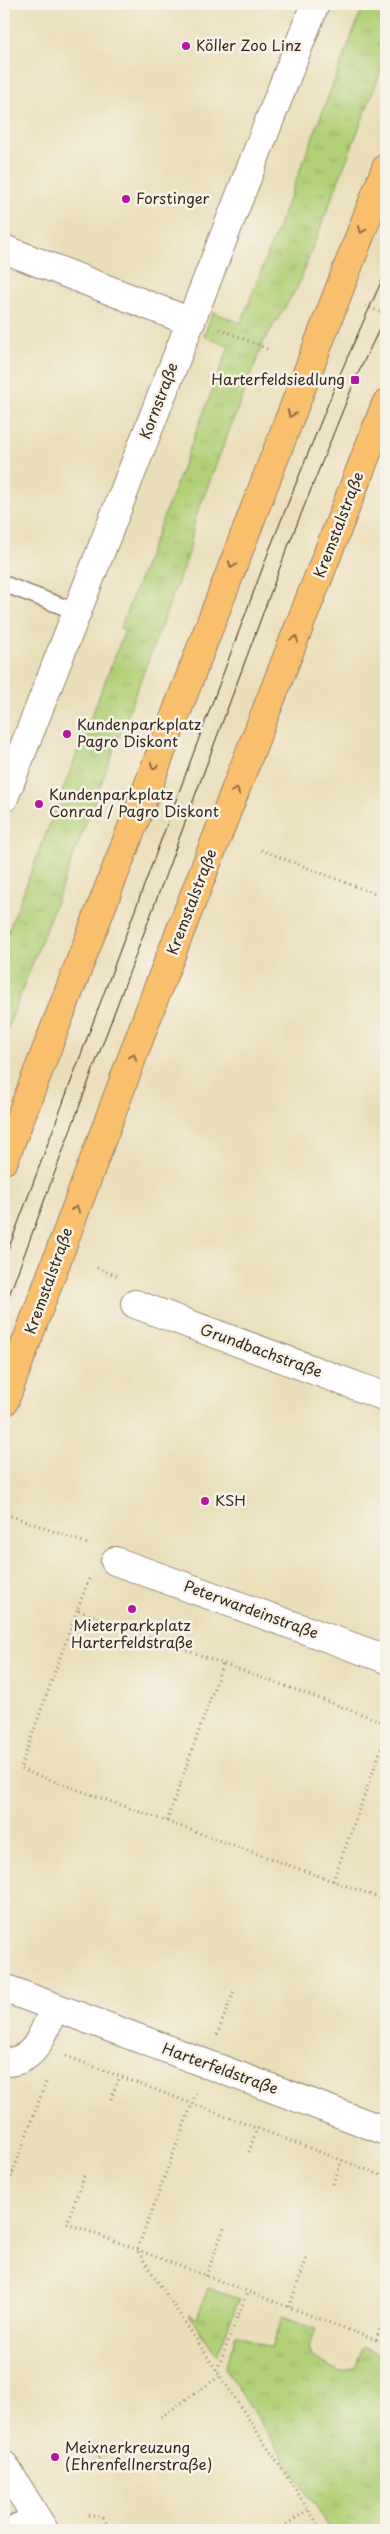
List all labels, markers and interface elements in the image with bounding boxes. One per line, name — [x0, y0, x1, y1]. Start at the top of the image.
place label: Köller Zoo Linz — [196, 33, 301, 56]
marker: Köller Zoo Linz — [180, 40, 192, 52]
place label: Forstinger — [136, 186, 210, 209]
marker: Forstinger — [120, 193, 132, 205]
one-way arrow — [358, 225, 368, 234]
street label: Kornstraße — [132, 359, 183, 442]
place label: Harterfeldsiedlung — [211, 367, 345, 390]
marker: Harterfeldsiedlung — [349, 374, 361, 386]
one-way arrow — [286, 409, 297, 418]
street label: Kremstalstraße — [307, 468, 368, 581]
one-way arrow — [228, 561, 238, 569]
one-way arrow — [289, 636, 299, 644]
place label: Kundenparkplatz Pagro Diskont — [77, 712, 201, 752]
marker: Kundenparkplatz Pagro Diskont — [61, 728, 73, 740]
one-way arrow — [150, 761, 161, 770]
place label: Kundenparkplatz Conrad / Pagro Diskont — [49, 782, 219, 822]
one-way arrow — [230, 787, 240, 796]
marker: Kundenparkplatz Conrad / Pagro Diskont — [33, 798, 45, 810]
street label: Kremstalstraße — [160, 845, 221, 958]
one-way arrow — [127, 1053, 137, 1061]
one-way arrow — [70, 1205, 80, 1214]
street label: Kremstalstraße — [18, 1224, 78, 1337]
street label: Grundbachstraße — [197, 1317, 326, 1382]
place label: KSH — [215, 1488, 246, 1511]
marker: KSH — [199, 1495, 211, 1507]
street label: Peterwardeinstraße — [181, 1573, 322, 1644]
marker: Mieterparkplatz Harterfeldstraße — [126, 1603, 138, 1615]
place label: Mieterparkplatz Harterfeldstraße — [71, 1613, 193, 1653]
street label: Harterfeldstraße — [159, 2036, 282, 2099]
place label: Meixnerkreuzung (Ehrenfellnerstraße) — [65, 2435, 212, 2475]
marker: Meixnerkreuzung (Ehrenfellnerstraße) — [49, 2451, 61, 2463]

